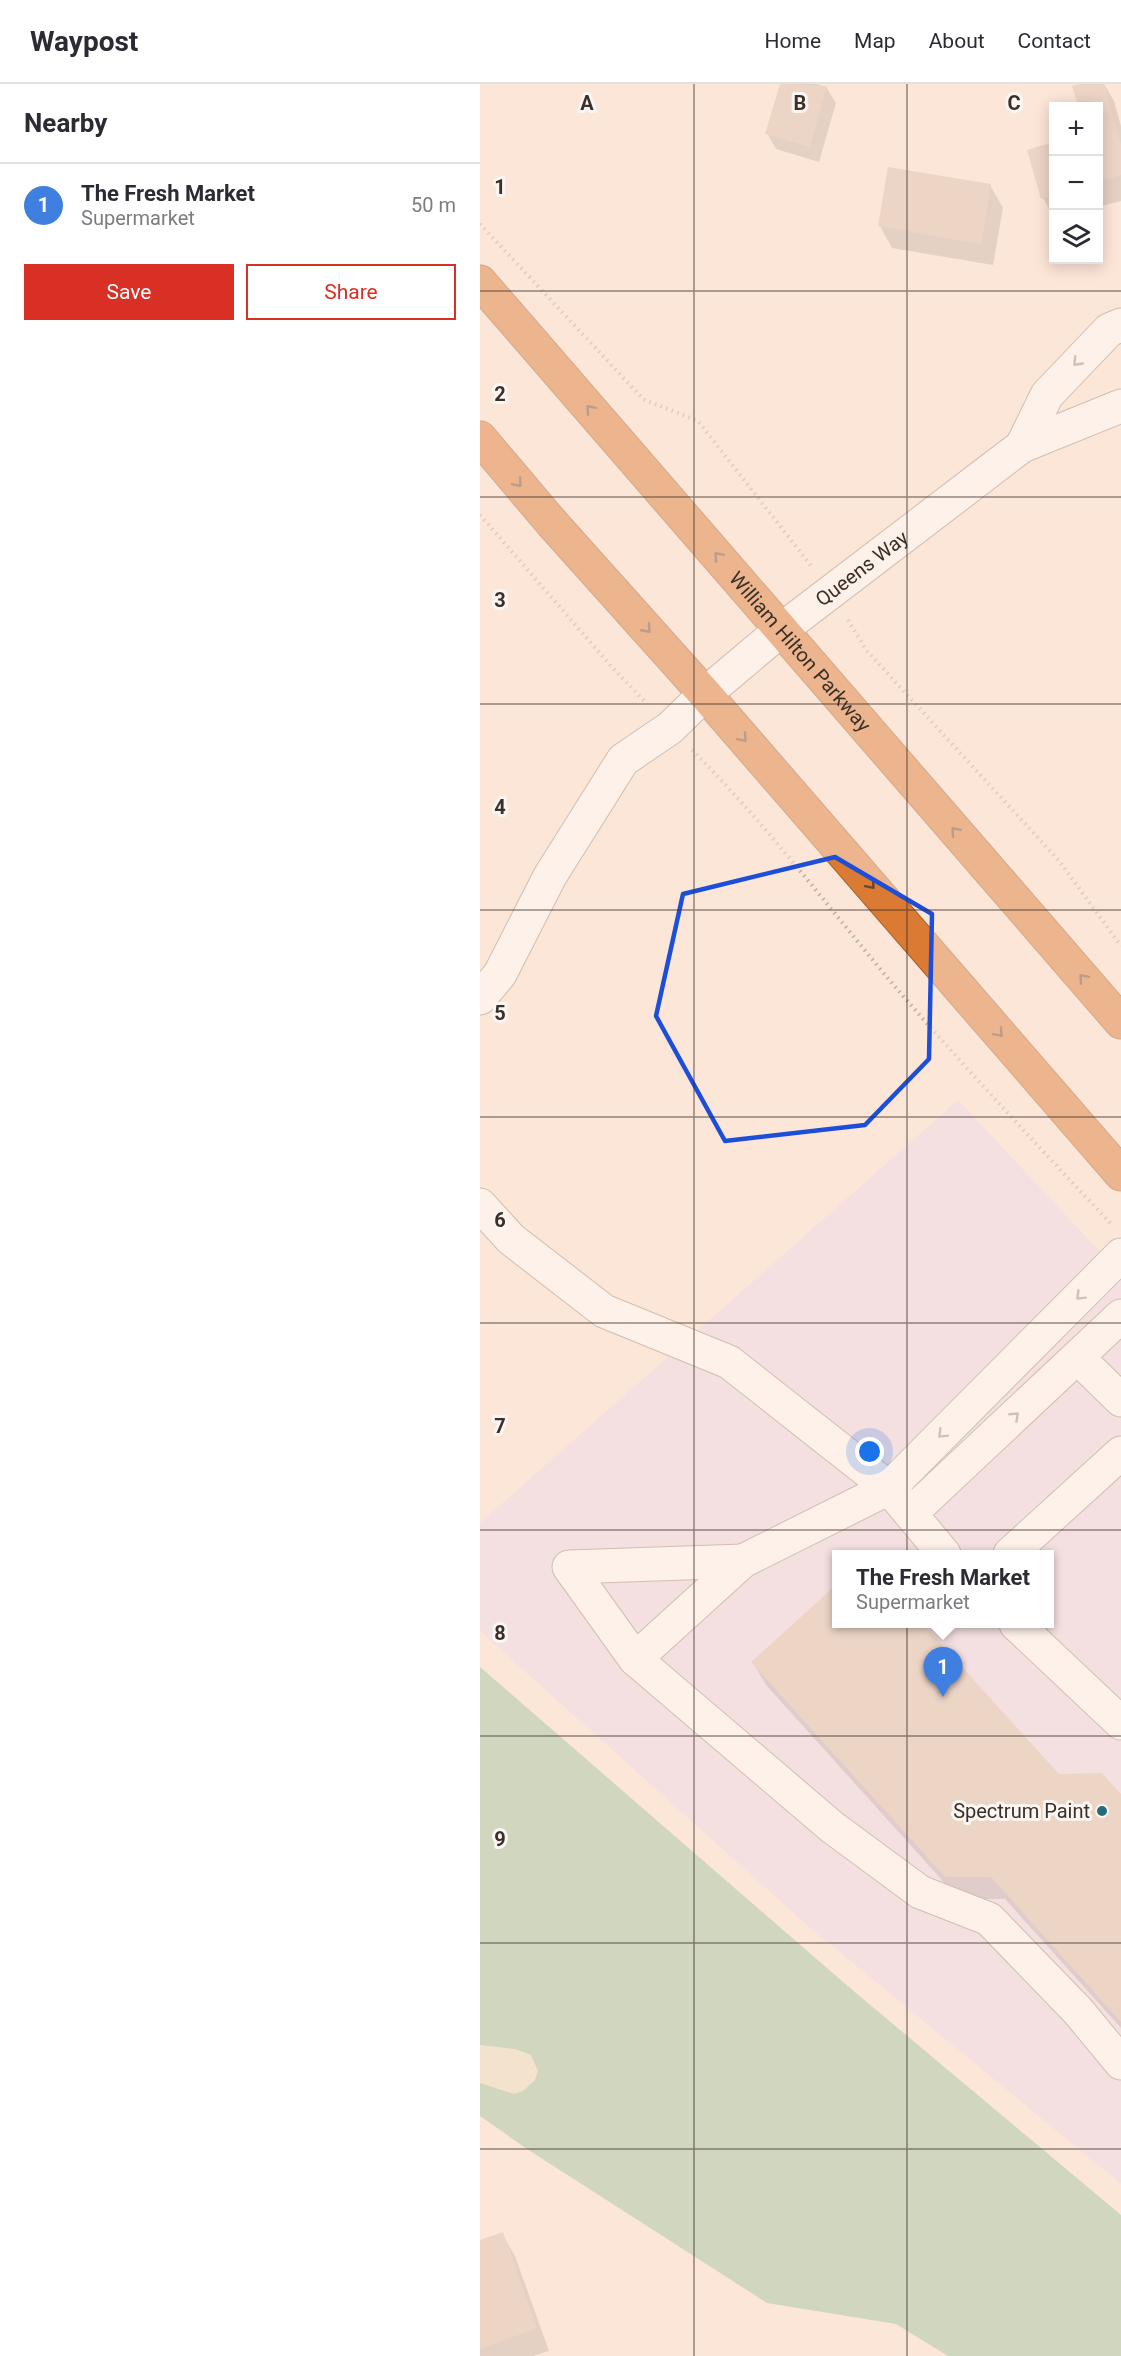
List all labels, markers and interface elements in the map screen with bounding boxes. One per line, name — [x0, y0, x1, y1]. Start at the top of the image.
text: Waypost — [30, 25, 138, 58]
text: Home — [765, 29, 821, 53]
text: Map — [854, 29, 896, 53]
text: About — [929, 29, 985, 53]
text: Contact — [1018, 29, 1091, 53]
text: A — [580, 91, 594, 115]
text: B — [794, 91, 806, 115]
text: C — [1007, 91, 1021, 115]
map controls — [1049, 102, 1103, 264]
button: + — [1049, 102, 1103, 156]
text: Nearby — [24, 108, 107, 138]
button: − — [1049, 156, 1103, 210]
text: 1 — [494, 175, 506, 199]
text: The Fresh Market — [81, 181, 255, 206]
text: 1 — [38, 193, 49, 217]
text: 50 m — [411, 193, 456, 217]
text: Supermarket — [81, 206, 195, 230]
button: layers — [1049, 210, 1103, 264]
button: Save — [24, 264, 234, 320]
button: Share — [246, 264, 456, 320]
one-way arrow — [1073, 355, 1084, 365]
text: 2 — [494, 382, 506, 406]
one-way arrow — [586, 405, 597, 416]
one-way arrow — [510, 476, 521, 487]
street label: Queens Way — [811, 525, 913, 611]
one-way arrow — [714, 552, 725, 563]
street label: William Hilton Parkway — [724, 567, 876, 737]
text: 3 — [494, 588, 506, 612]
one-way arrow — [640, 622, 651, 633]
one-way arrow — [736, 731, 747, 742]
text: 4 — [494, 795, 506, 819]
one-way arrow — [951, 827, 962, 838]
one-way arrow — [864, 879, 875, 889]
one-way arrow — [1079, 974, 1090, 985]
text: 5 — [494, 1001, 506, 1025]
one-way arrow — [991, 1026, 1002, 1037]
text: 6 — [494, 1208, 506, 1232]
one-way arrow — [1076, 1289, 1087, 1300]
one-way arrow — [1008, 1412, 1019, 1423]
text: 7 — [494, 1414, 506, 1438]
one-way arrow — [939, 1427, 950, 1438]
your location — [855, 1437, 884, 1466]
popup — [832, 1550, 1054, 1628]
text: The Fresh Market — [856, 1565, 1030, 1590]
text: Supermarket — [856, 1590, 970, 1614]
text: 8 — [494, 1621, 506, 1645]
pin: 1 — [924, 1648, 962, 1697]
place label: Spectrum Paint — [953, 1799, 1090, 1823]
marker: Spectrum Paint — [1095, 1804, 1109, 1818]
text: 9 — [494, 1827, 506, 1851]

